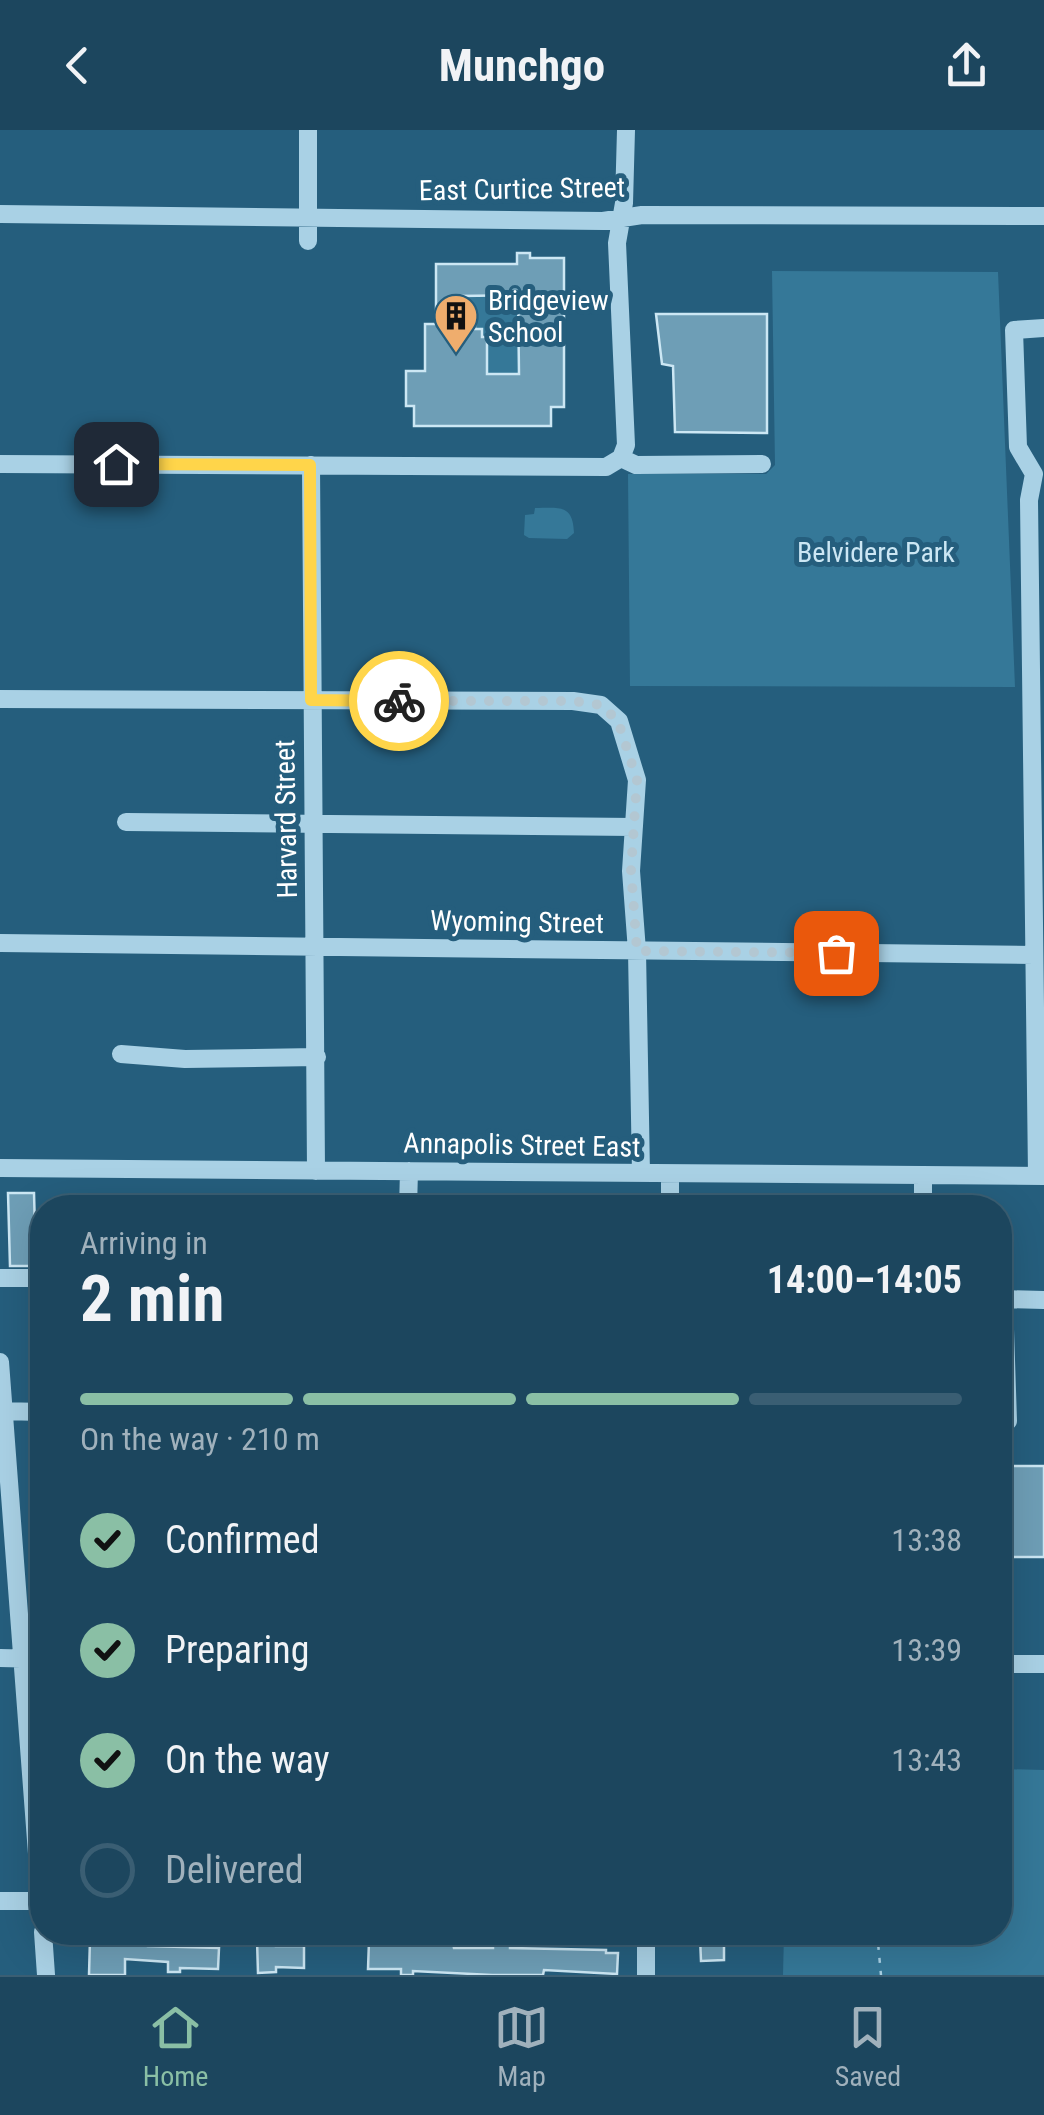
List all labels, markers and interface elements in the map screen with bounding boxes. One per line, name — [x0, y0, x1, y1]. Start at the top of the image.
icon: back — [50, 38, 105, 93]
icon: share — [939, 38, 994, 93]
text: Munchgo — [439, 39, 605, 92]
street label: East Curtice Street — [419, 171, 625, 207]
place label: Bridgeview School — [488, 284, 609, 349]
building icon: Bridgeview School — [433, 293, 479, 354]
pin — [74, 422, 159, 507]
icon: home — [89, 437, 144, 492]
park label: Belvidere Park — [797, 536, 955, 569]
courier — [349, 651, 449, 751]
icon: bike — [372, 674, 427, 729]
street label: Harvard Street — [268, 739, 304, 899]
street label: Wyoming Street — [430, 904, 604, 940]
pin — [794, 911, 879, 996]
icon: bag — [809, 926, 864, 981]
street label: Annapolis Street East — [403, 1126, 641, 1164]
text: Arriving in — [80, 1224, 208, 1262]
text: 14:00–14:05 — [767, 1258, 962, 1302]
text: 2 min — [80, 1261, 224, 1337]
text: On the way · 210 m — [80, 1420, 320, 1458]
icon: check — [80, 1513, 135, 1568]
text: Confirmed — [165, 1518, 320, 1562]
text: 13:38 — [891, 1521, 962, 1559]
icon: check — [80, 1623, 135, 1678]
text: Preparing — [165, 1628, 310, 1672]
text: 13:39 — [891, 1631, 962, 1669]
icon: check — [80, 1733, 135, 1788]
text: On the way — [165, 1738, 330, 1782]
text: 13:43 — [891, 1741, 962, 1779]
text: Delivered — [165, 1848, 304, 1892]
tab: Home — [143, 2000, 208, 2093]
tab: Map — [494, 2000, 549, 2093]
tab: Saved — [835, 2000, 901, 2093]

